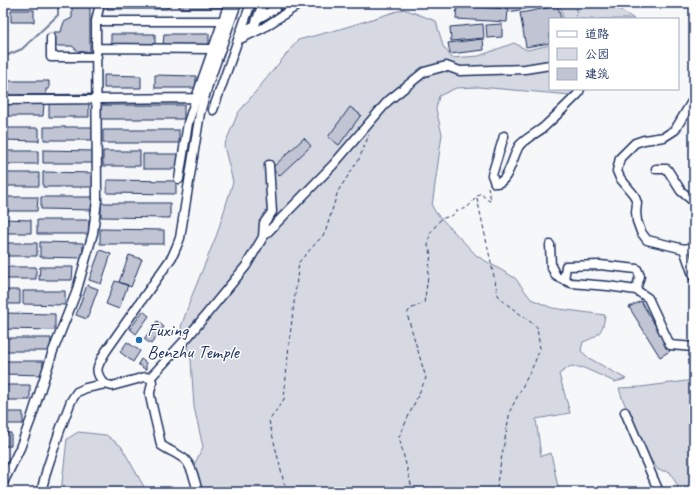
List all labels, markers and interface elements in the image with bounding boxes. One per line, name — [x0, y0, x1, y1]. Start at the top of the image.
legend — [549, 18, 679, 90]
text: 道路 — [585, 26, 609, 42]
text: 公园 — [585, 46, 609, 62]
text: 建筑 — [585, 66, 609, 82]
place label: Fuxing Benzhu Temple — [147, 318, 241, 364]
marker: Fuxing Benzhu Temple — [134, 335, 144, 345]

